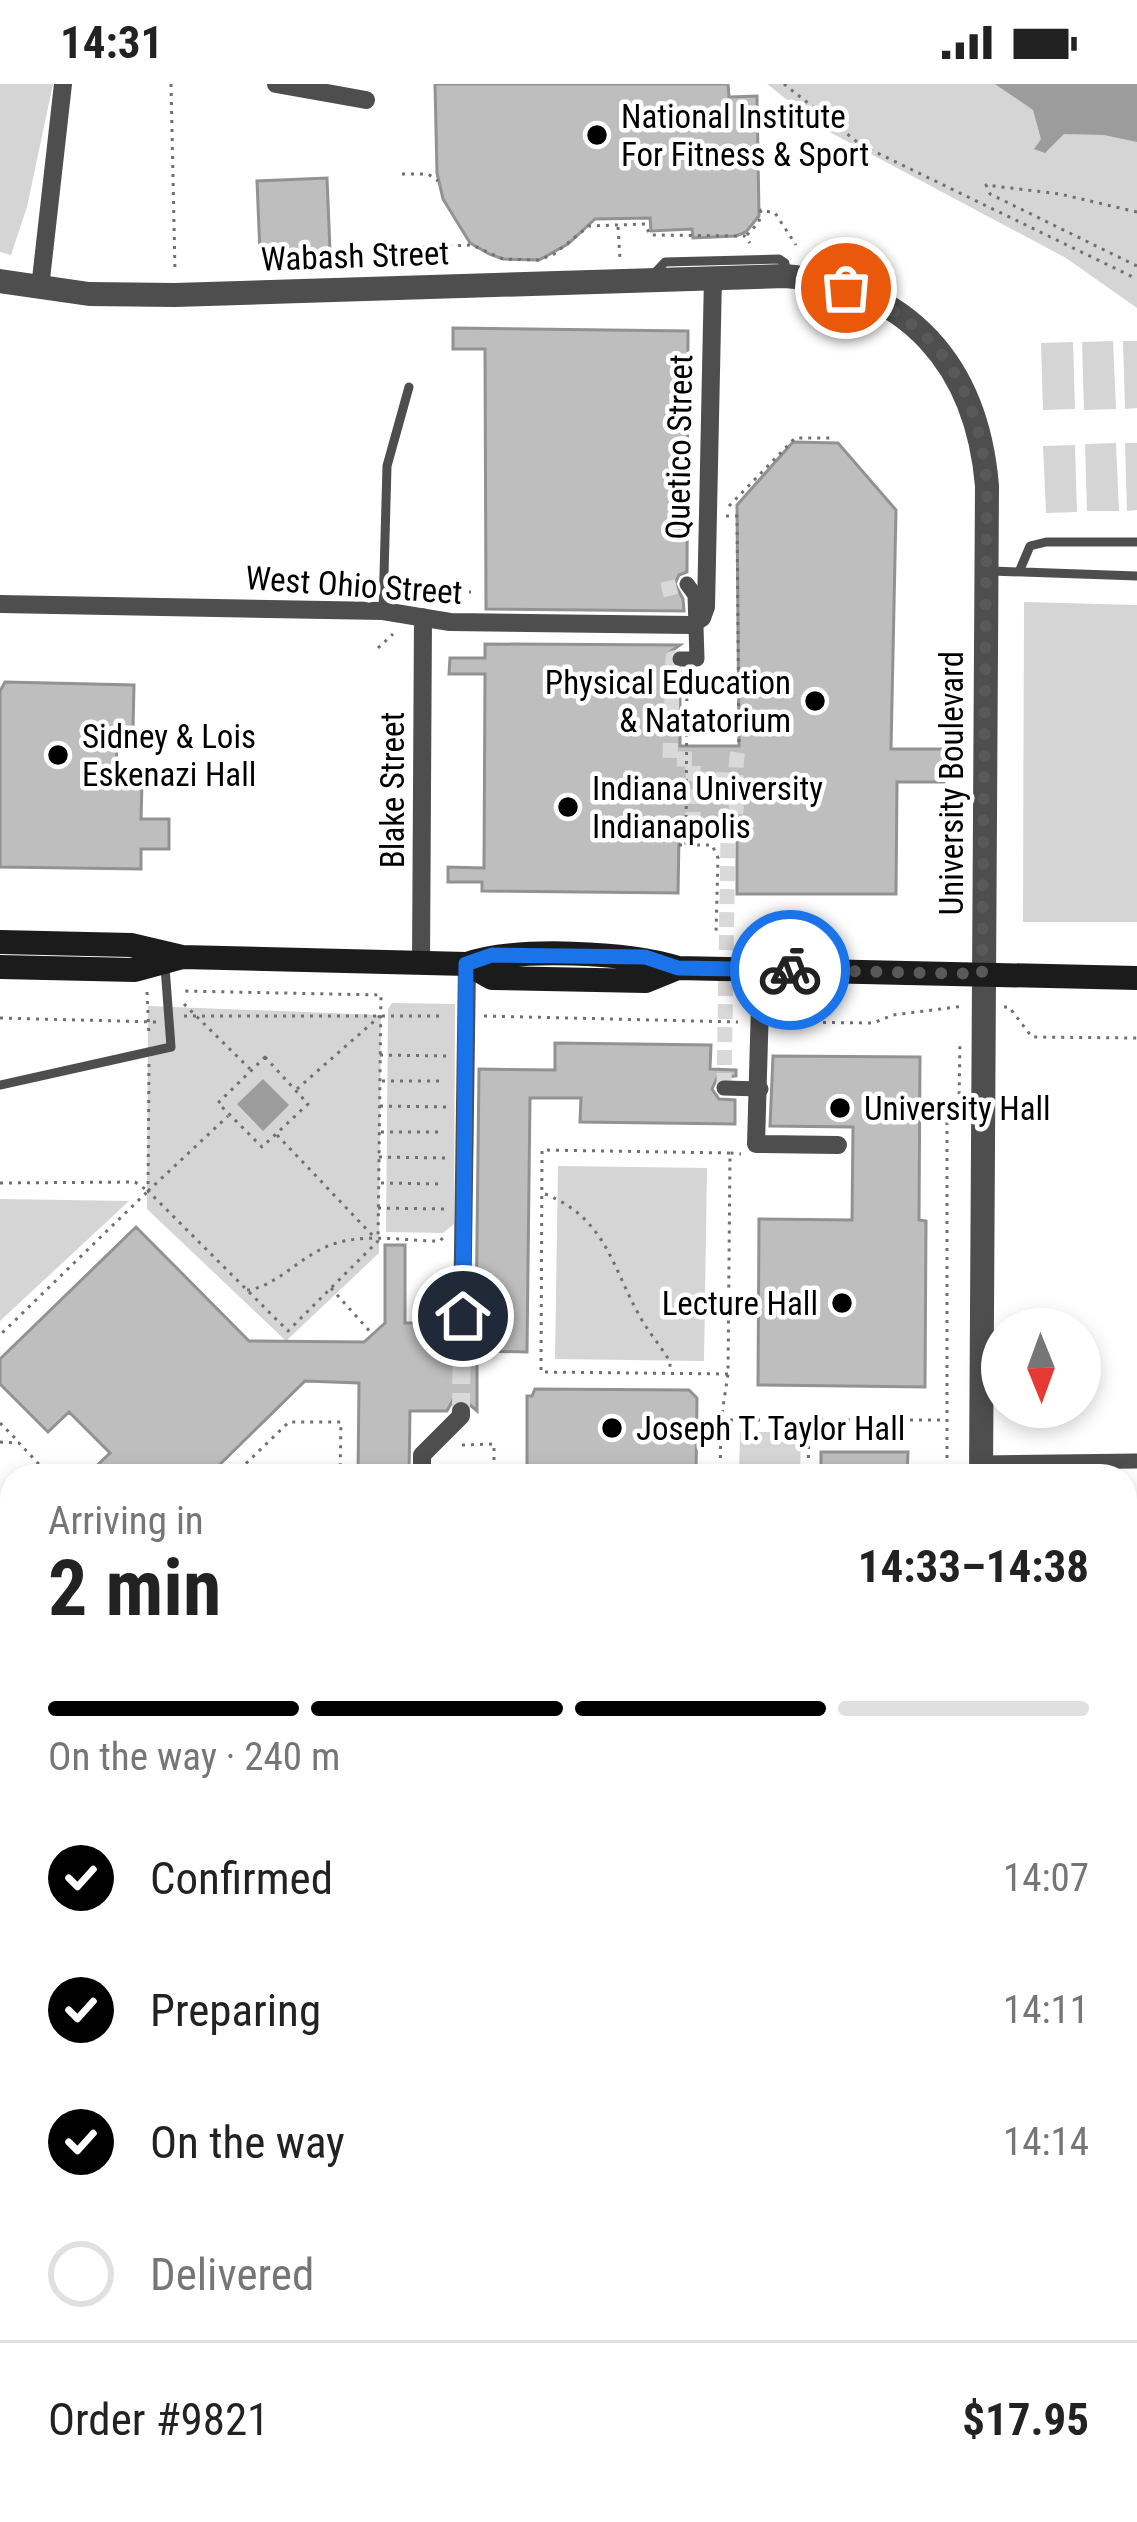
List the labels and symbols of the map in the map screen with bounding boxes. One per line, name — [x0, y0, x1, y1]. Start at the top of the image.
place label: National Institute For Fitness & Sport — [621, 97, 869, 174]
marker: National Institute For Fitness & Sport — [584, 122, 610, 148]
street label: Wabash Street — [260, 233, 450, 279]
pin — [795, 237, 897, 339]
street label: Quetico Street — [658, 354, 700, 540]
street label: West Ohio Street — [244, 558, 464, 612]
street label: University Boulevard — [932, 651, 971, 915]
place label: Physical Education & Natatorium — [545, 663, 791, 740]
marker: Physical Education & Natatorium — [802, 688, 828, 714]
street label: Blake Street — [373, 712, 412, 868]
place label: Sidney & Lois Eskenazi Hall — [82, 717, 256, 794]
marker: Sidney & Lois Eskenazi Hall — [45, 742, 71, 768]
place label: Indiana University Indianapolis — [592, 769, 823, 846]
marker: Indiana University Indianapolis — [555, 794, 581, 820]
courier — [730, 910, 850, 1030]
place label: University Hall — [864, 1089, 1051, 1128]
marker: University Hall — [827, 1095, 853, 1121]
pin — [412, 1265, 514, 1367]
place label: Lecture Hall — [662, 1284, 818, 1323]
marker: Lecture Hall — [829, 1290, 855, 1316]
north arrow — [981, 1308, 1101, 1428]
place label: Joseph T. Taylor Hall — [636, 1409, 905, 1448]
marker: Joseph T. Taylor Hall — [599, 1415, 625, 1441]

